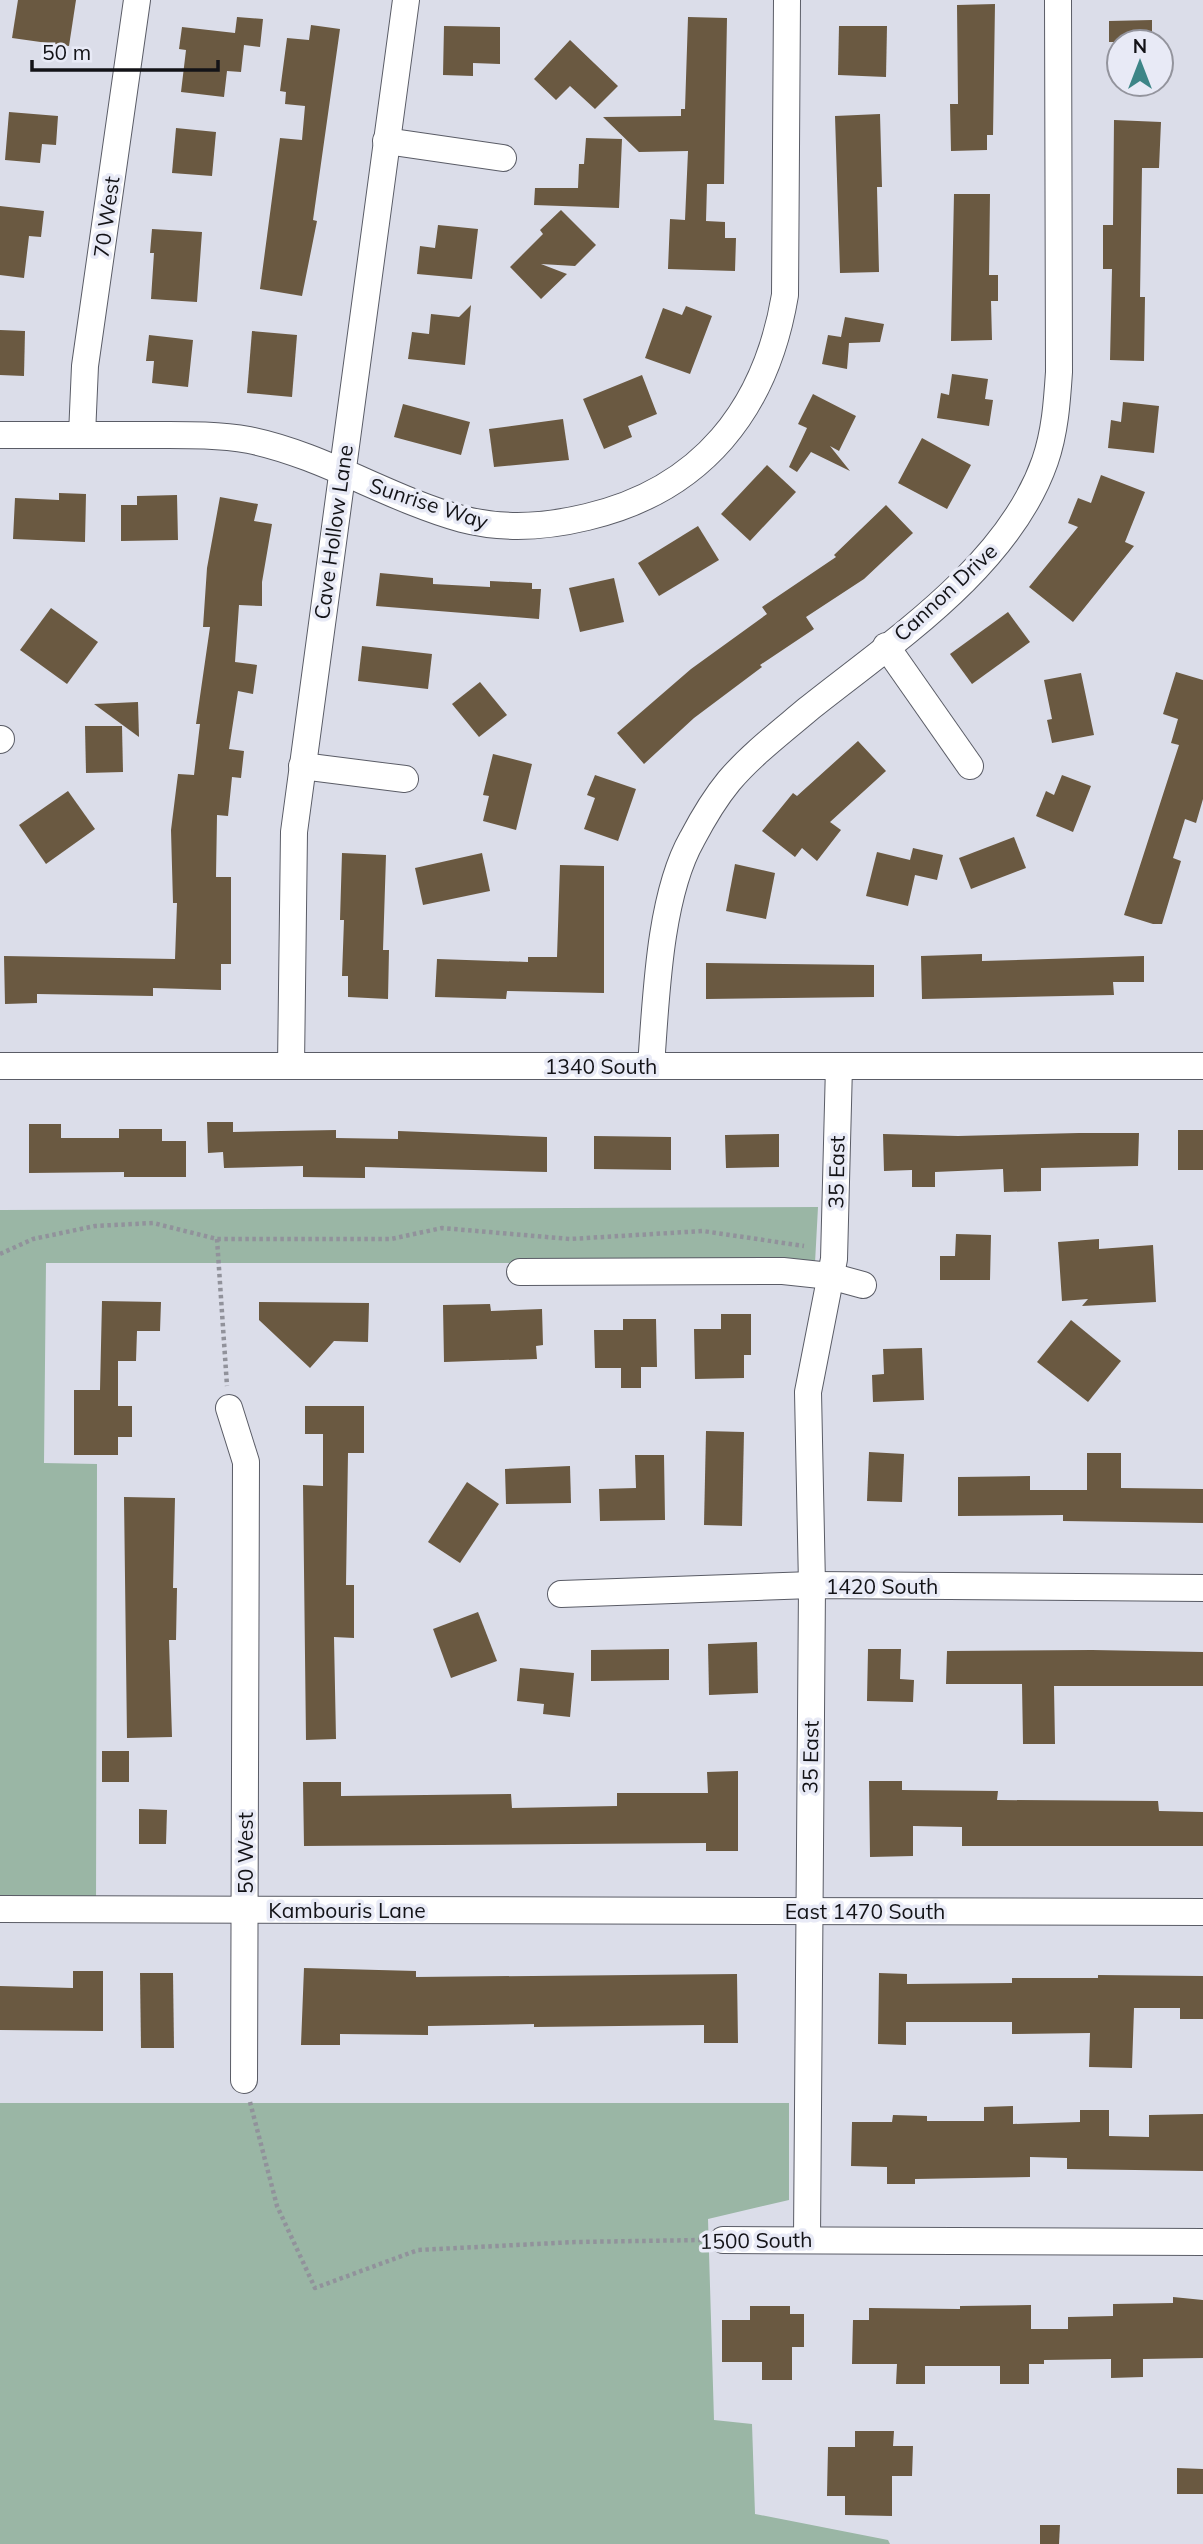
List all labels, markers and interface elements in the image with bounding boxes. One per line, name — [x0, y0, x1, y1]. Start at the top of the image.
scale bar — [32, 28, 217, 72]
north arrow — [1105, 28, 1175, 98]
text: N — [1133, 34, 1147, 58]
text: 50 m — [42, 39, 91, 65]
street label: 70 West — [87, 175, 125, 259]
street label: Cave Hollow Lane — [308, 443, 358, 621]
street label: Sunrise Way — [366, 472, 492, 534]
street label: Cannon Drive — [888, 538, 1002, 646]
street label: 1340 South — [545, 1053, 657, 1079]
street label: 35 East — [822, 1135, 850, 1209]
street label: 1420 South — [826, 1573, 938, 1599]
street label: 35 East — [796, 1720, 824, 1794]
street label: 50 West — [232, 1812, 258, 1894]
street label: Kambouris Lane — [268, 1897, 426, 1923]
street label: East 1470 South — [785, 1898, 945, 1924]
street label: 1500 South — [699, 2226, 813, 2254]

